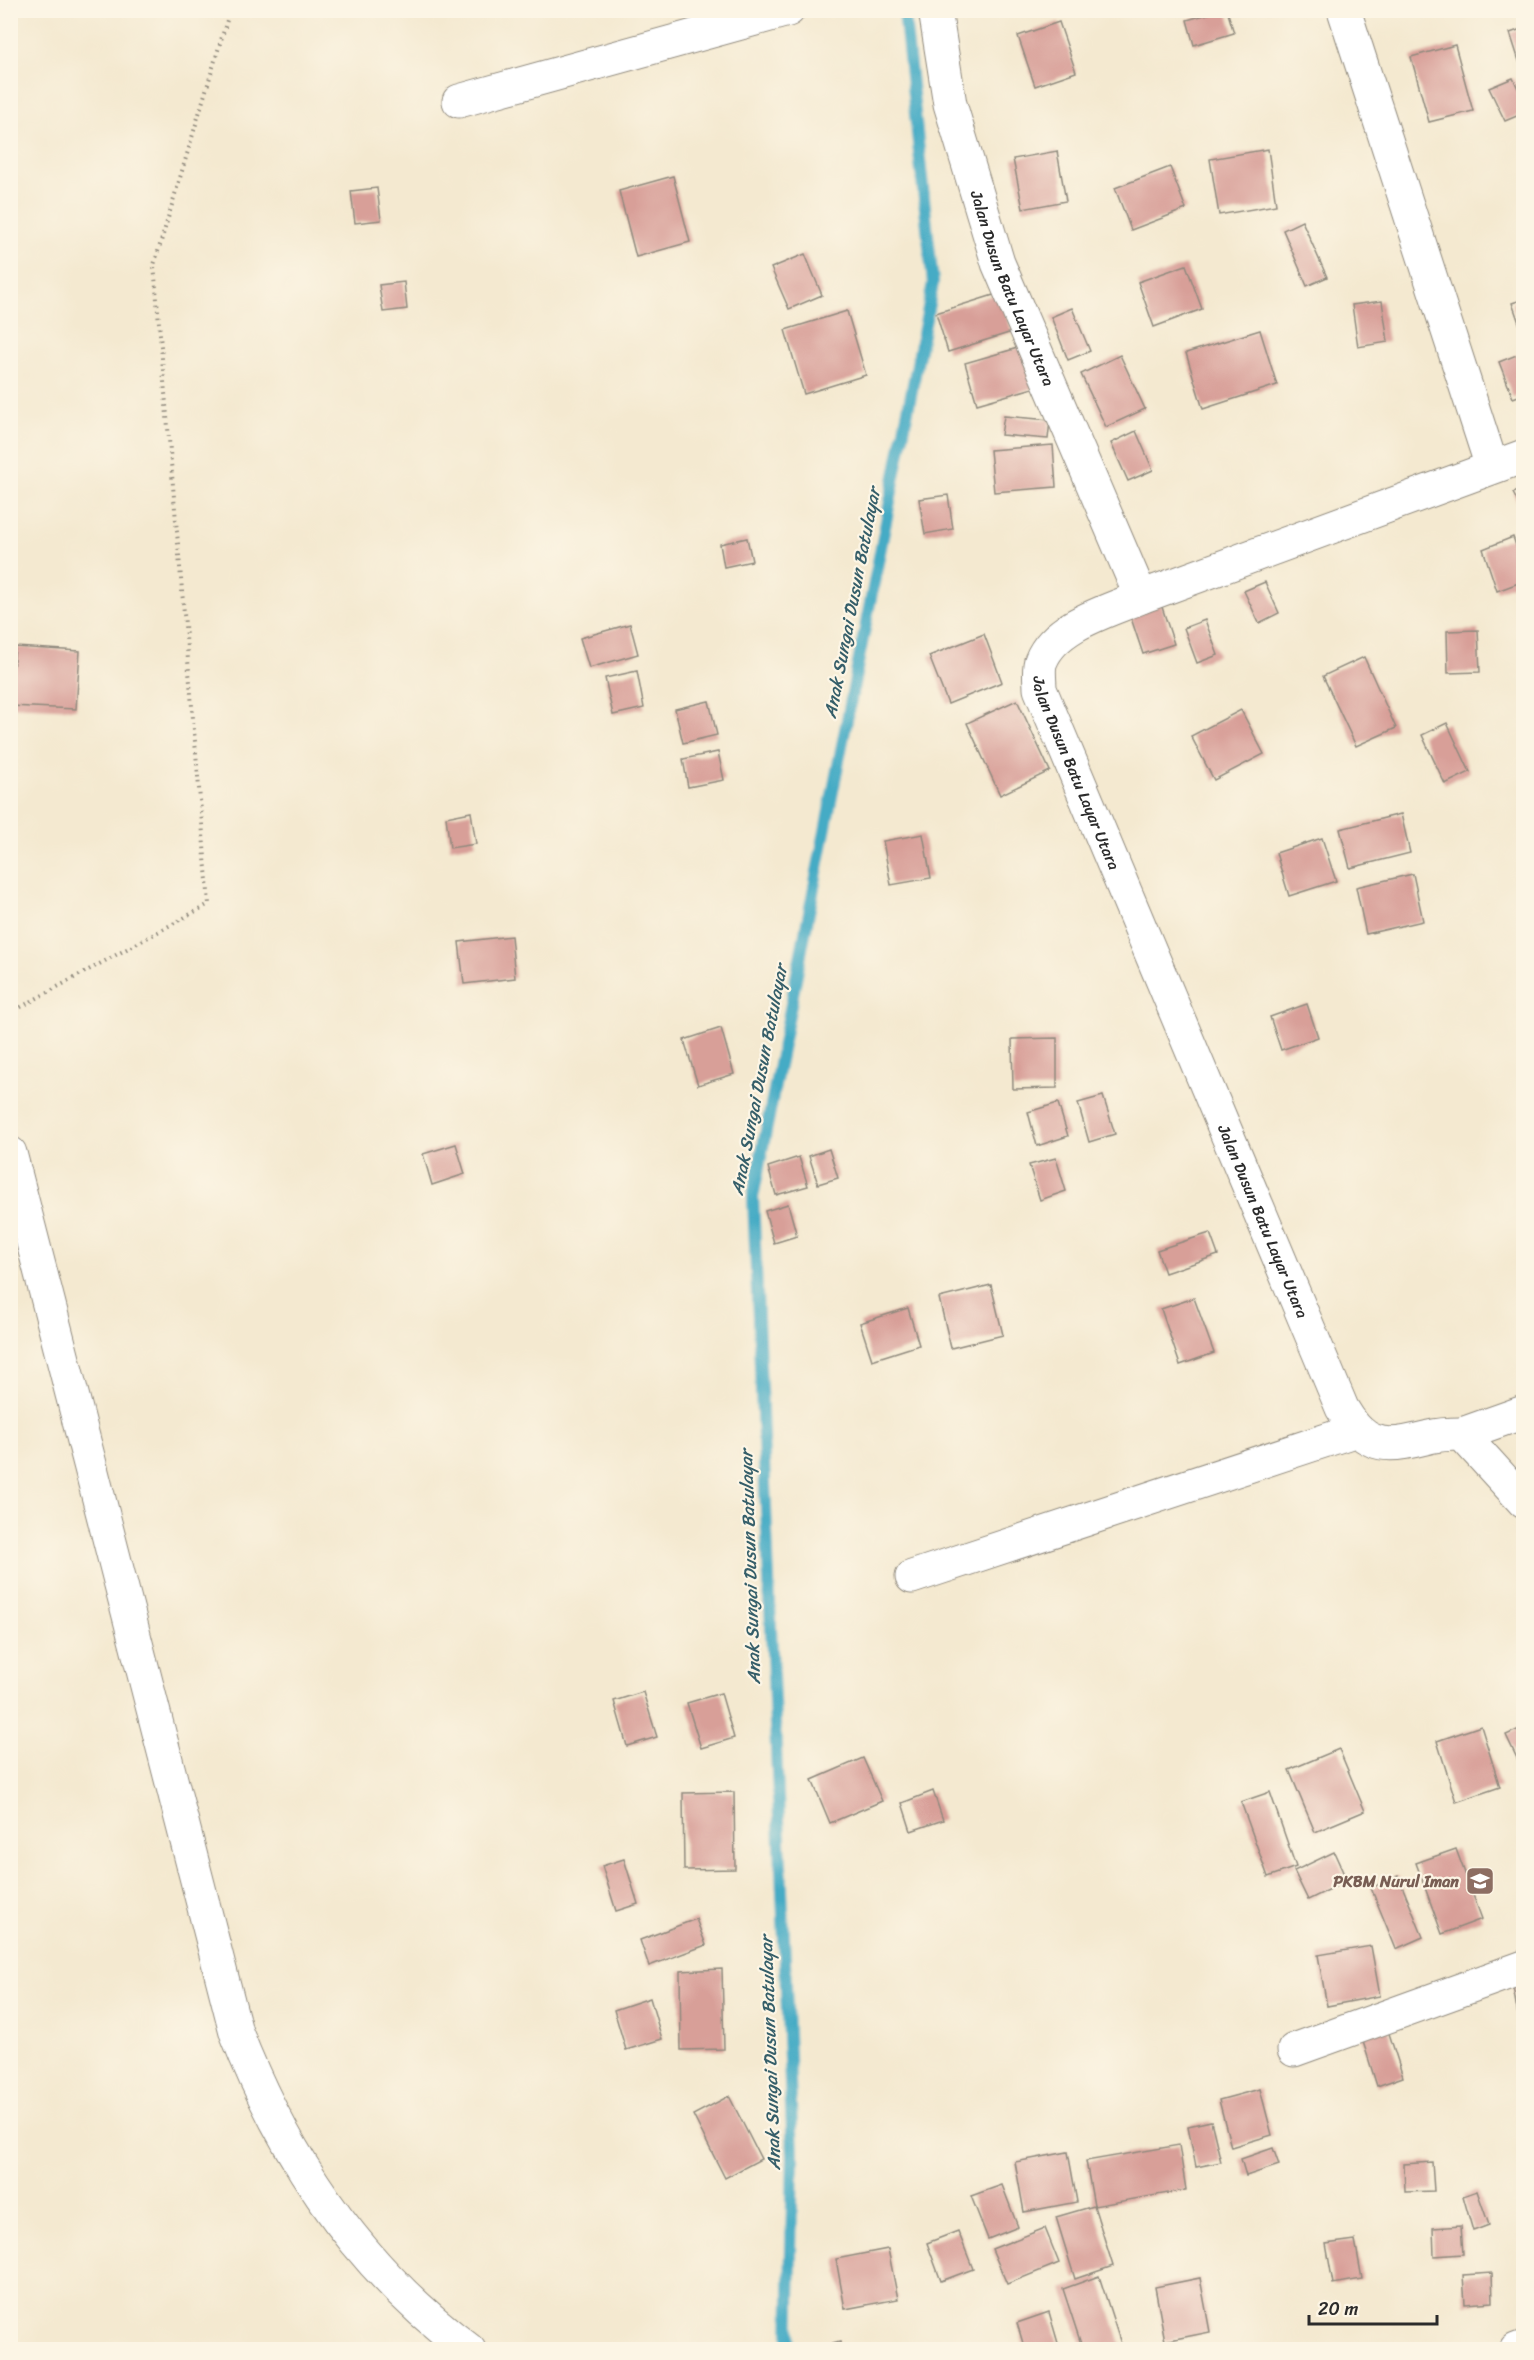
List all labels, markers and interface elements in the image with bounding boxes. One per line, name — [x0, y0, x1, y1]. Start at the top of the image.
street label: Jalan Dusun Batu Layar Utara — [962, 186, 1063, 391]
water label: Anak Sungai Dusun Batulayar — [814, 482, 891, 722]
street label: Jalan Dusun Batu Layar Utara — [1024, 675, 1128, 875]
water label: Anak Sungai Dusun Batulayar — [721, 959, 798, 1199]
street label: Jalan Dusun Batu Layar Utara — [1209, 1119, 1317, 1323]
water label: Anak Sungai Dusun Batulayar — [730, 1446, 770, 1685]
school or university icon: PKBM Nurul Iman — [1464, 1865, 1496, 1897]
place label: PKBM Nurul Iman — [1333, 1867, 1459, 1896]
water label: Anak Sungai Dusun Batulayar — [750, 1932, 790, 2171]
scale bar — [1309, 2288, 1436, 2326]
text: 20 m — [1318, 2293, 1358, 2325]

